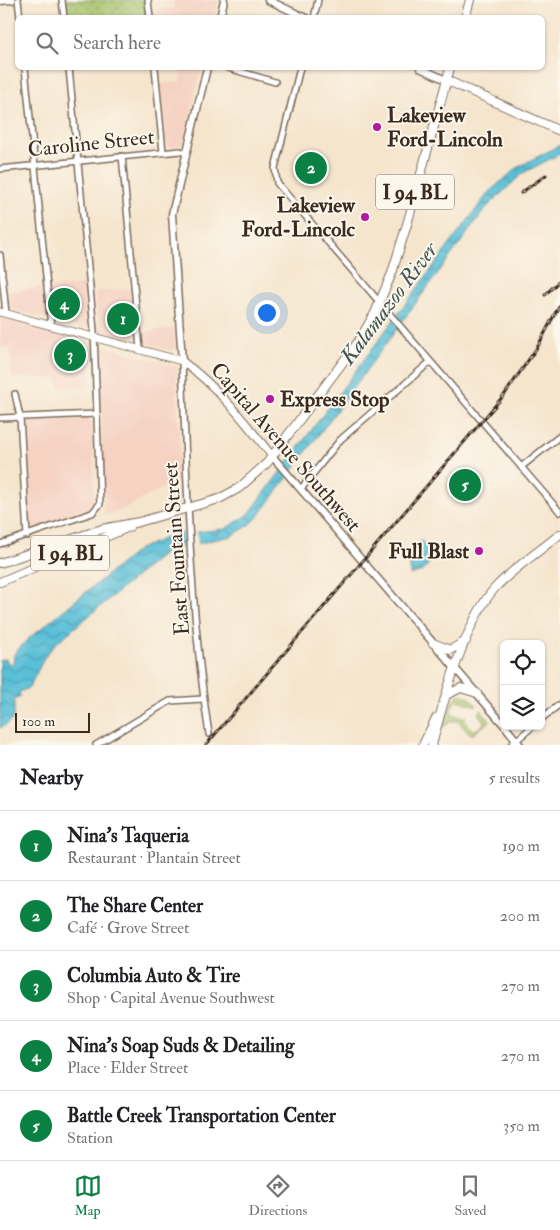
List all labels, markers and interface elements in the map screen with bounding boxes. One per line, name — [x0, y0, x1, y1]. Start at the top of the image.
search box — [15, 15, 545, 70]
icon: search — [33, 29, 61, 57]
text: Search here — [73, 31, 161, 55]
place label: Lakeview Ford-Lincoln — [387, 102, 503, 153]
marker: Lakeview Ford-Lincoln — [371, 121, 383, 133]
street label: Caroline Street — [26, 123, 156, 164]
pin: 2 — [295, 149, 327, 187]
road number: I 94 BL — [376, 174, 454, 210]
place label: Lakeview Ford-Lincolc — [242, 192, 356, 243]
marker: Lakeview Ford-Lincolc — [359, 211, 371, 223]
water label: Kalamazoo River — [333, 235, 445, 371]
pin: 4 — [48, 285, 80, 323]
pin: 1 — [107, 300, 139, 338]
your location — [254, 300, 280, 326]
pin: 3 — [54, 336, 86, 374]
street label: Capital Avenue Southwest — [205, 357, 367, 538]
place label: Express Stop — [280, 386, 390, 413]
marker: Express Stop — [264, 393, 276, 405]
street label: East Fountain Street — [157, 461, 196, 636]
pin: 5 — [449, 466, 481, 504]
road number: I 94 BL — [31, 536, 109, 570]
place label: Full Blast — [389, 538, 469, 565]
marker: Full Blast — [473, 545, 485, 557]
map controls — [500, 640, 545, 730]
button: locate — [500, 640, 545, 685]
button: layers — [500, 685, 545, 730]
scale bar — [15, 710, 90, 733]
text: 100 m — [22, 713, 55, 730]
text: Nearby — [20, 764, 83, 791]
text: 5 results — [489, 768, 540, 788]
text: Nina's Taqueria — [67, 824, 189, 848]
text: 1 — [33, 836, 39, 856]
text: 190 m — [502, 836, 540, 856]
text: Restaurant · Plantain Street — [67, 848, 241, 868]
text: The Share Center — [67, 894, 203, 918]
text: 2 — [32, 906, 40, 926]
text: 200 m — [500, 906, 540, 926]
text: Café · Grove Street — [67, 918, 189, 938]
text: Columbia Auto & Tire — [67, 964, 240, 988]
text: 3 — [33, 976, 39, 996]
text: 270 m — [501, 976, 540, 996]
text: Shop · Capital Avenue Southwest — [67, 988, 275, 1008]
text: Nina's Soap Suds & Detailing — [67, 1034, 294, 1058]
text: 4 — [32, 1046, 40, 1066]
text: 270 m — [501, 1046, 540, 1066]
text: Place · Elder Street — [67, 1058, 188, 1078]
text: Battle Creek Transportation Center — [67, 1104, 336, 1128]
text: 5 — [32, 1116, 40, 1136]
text: 350 m — [503, 1116, 540, 1136]
text: Station — [67, 1128, 113, 1148]
tab: Map — [74, 1172, 102, 1219]
tab: Directions — [249, 1172, 307, 1219]
tab: Saved — [454, 1172, 486, 1219]

